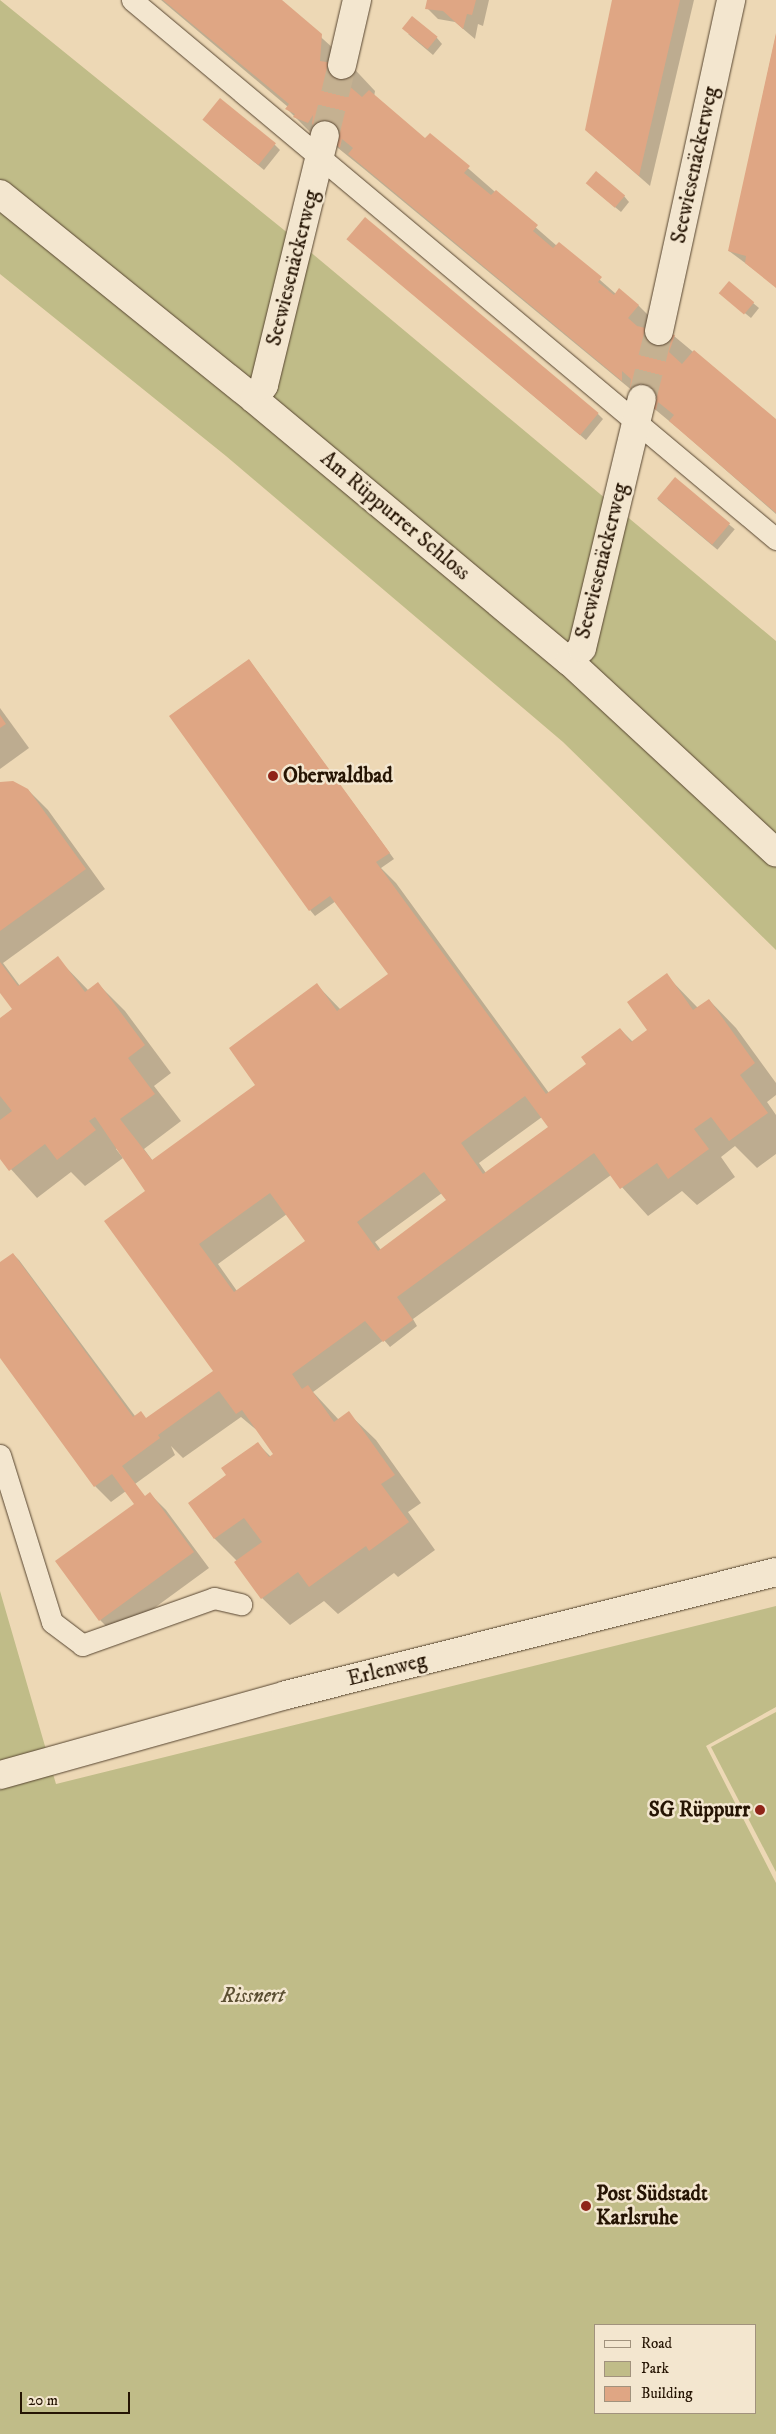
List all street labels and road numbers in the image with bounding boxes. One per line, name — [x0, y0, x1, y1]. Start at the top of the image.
street label: Seewiesenäckerweg — [666, 84, 724, 246]
street label: Seewiesenäckerweg — [261, 187, 325, 349]
street label: Am Rüppurrer Schloss — [315, 446, 475, 586]
street label: Seewiesenäckerweg — [570, 480, 634, 642]
street label: Erlenweg — [345, 1648, 429, 1692]

